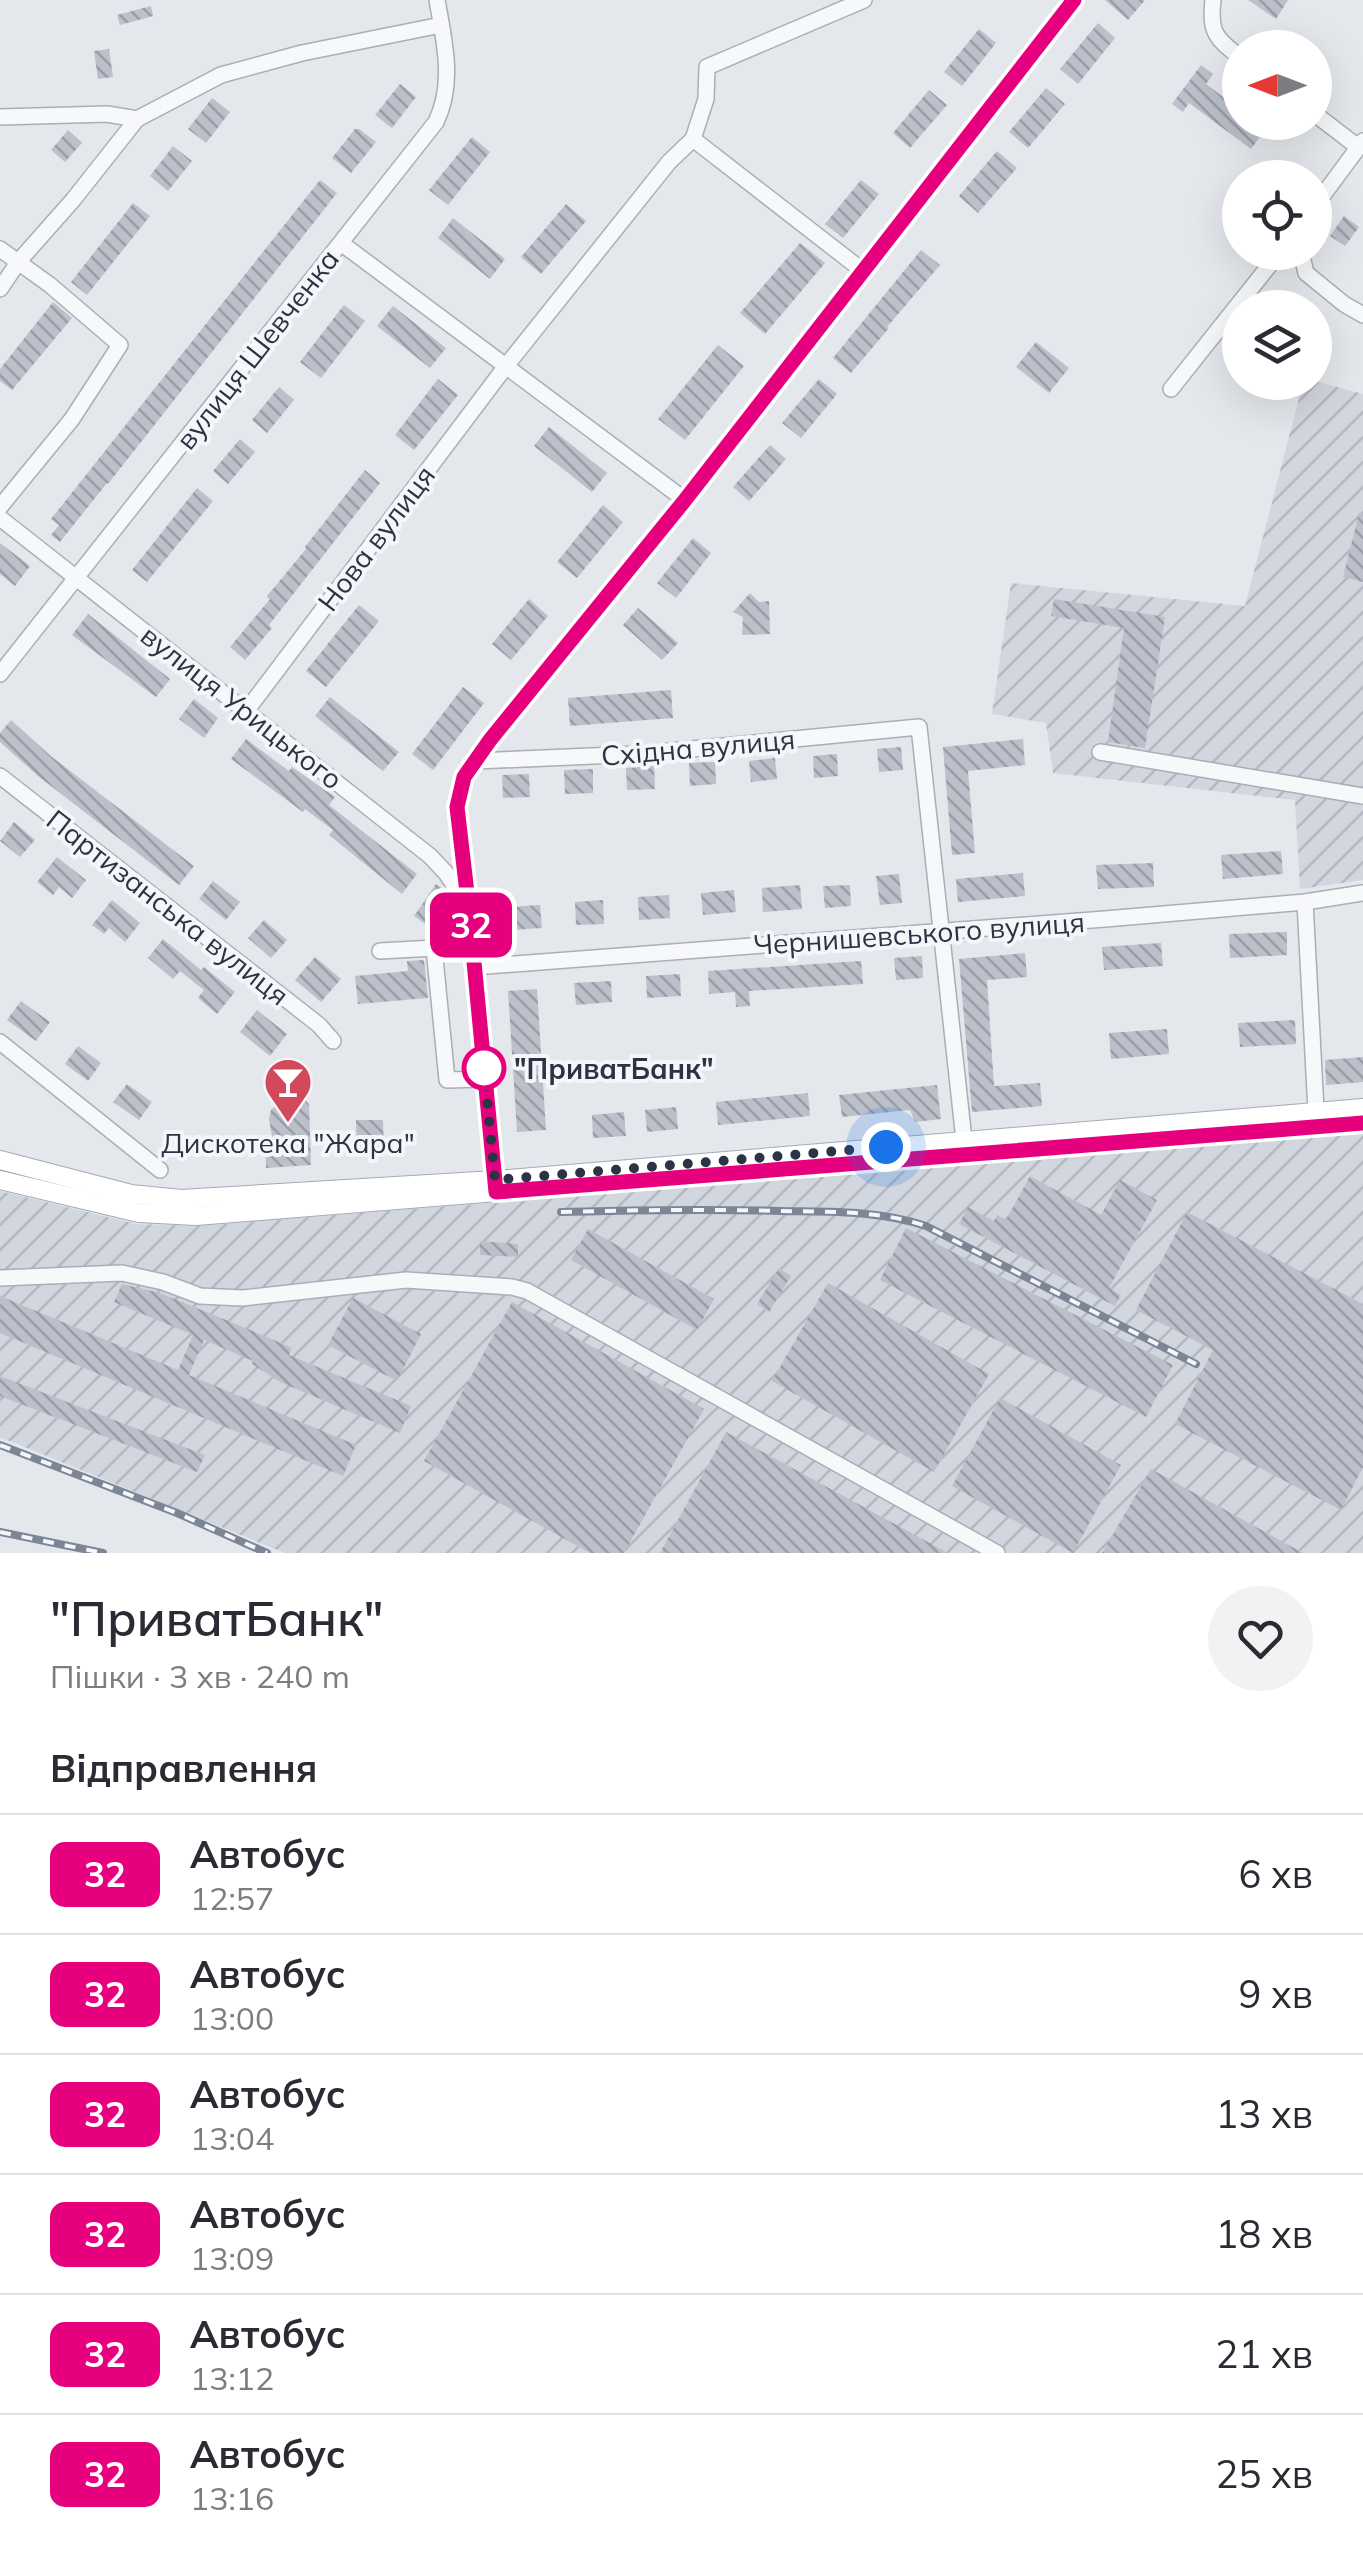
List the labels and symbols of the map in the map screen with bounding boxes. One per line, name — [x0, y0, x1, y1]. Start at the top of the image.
north arrow — [1222, 30, 1332, 140]
street label: вулиця Шевченка — [168, 242, 346, 456]
street label: Нова вулиця — [310, 458, 442, 618]
street label: вулиця Урицького — [134, 617, 350, 797]
street label: Східна вулиця — [599, 721, 797, 773]
street label: Партизанська вулиця — [40, 802, 296, 1012]
line badge: 32 — [426, 892, 516, 958]
street label: Чернишевського вулиця — [752, 904, 1086, 962]
marker: "ПриватБанк" — [463, 1047, 505, 1089]
place label: "ПриватБанк" — [514, 1051, 714, 1086]
bar icon: Дискотека "Жара" — [262, 1056, 314, 1124]
your location — [861, 1122, 911, 1172]
place label: Дискотека "Жара" — [161, 1125, 415, 1160]

